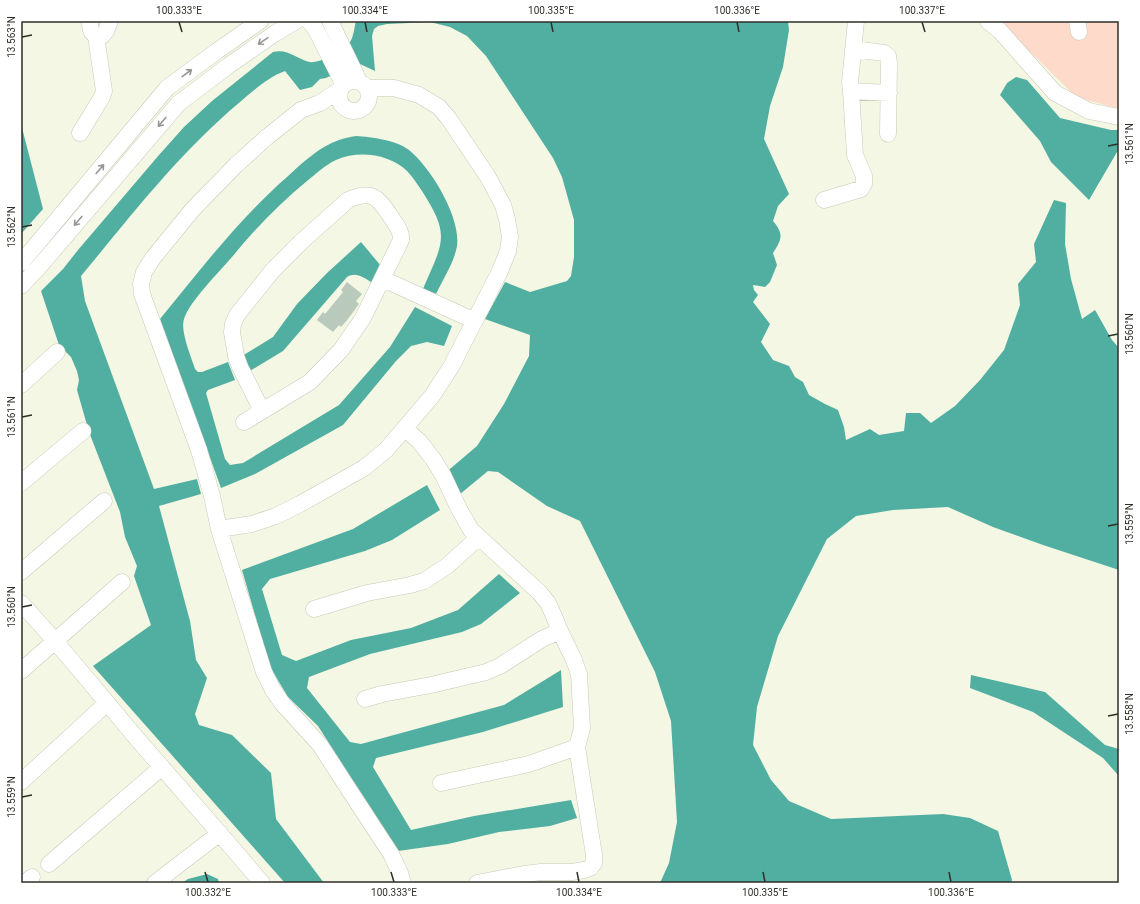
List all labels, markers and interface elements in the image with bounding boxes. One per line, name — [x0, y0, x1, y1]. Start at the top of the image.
text: 100.333°E — [156, 5, 202, 16]
text: 100.334°E — [342, 5, 388, 16]
text: 100.335°E — [528, 5, 574, 16]
text: 100.336°E — [714, 5, 760, 16]
text: 100.337°E — [899, 5, 945, 16]
text: 13.563°N — [6, 16, 17, 58]
one-way arrow — [258, 37, 269, 45]
one-way arrow — [181, 69, 192, 77]
one-way arrow — [158, 117, 167, 127]
text: 13.561°N — [1124, 123, 1135, 165]
one-way arrow — [95, 164, 104, 174]
text: 13.562°N — [6, 206, 17, 248]
one-way arrow — [73, 216, 82, 227]
text: 13.560°N — [1124, 313, 1135, 355]
text: 13.561°N — [6, 396, 17, 438]
text: 13.559°N — [1124, 503, 1135, 545]
text: 13.560°N — [6, 586, 17, 628]
text: 13.558°N — [1124, 693, 1135, 735]
text: 13.559°N — [6, 776, 17, 818]
text: 100.332°E — [185, 887, 231, 898]
text: 100.333°E — [371, 887, 417, 898]
text: 100.334°E — [556, 887, 602, 898]
text: 100.335°E — [742, 887, 788, 898]
text: 100.336°E — [928, 887, 974, 898]

